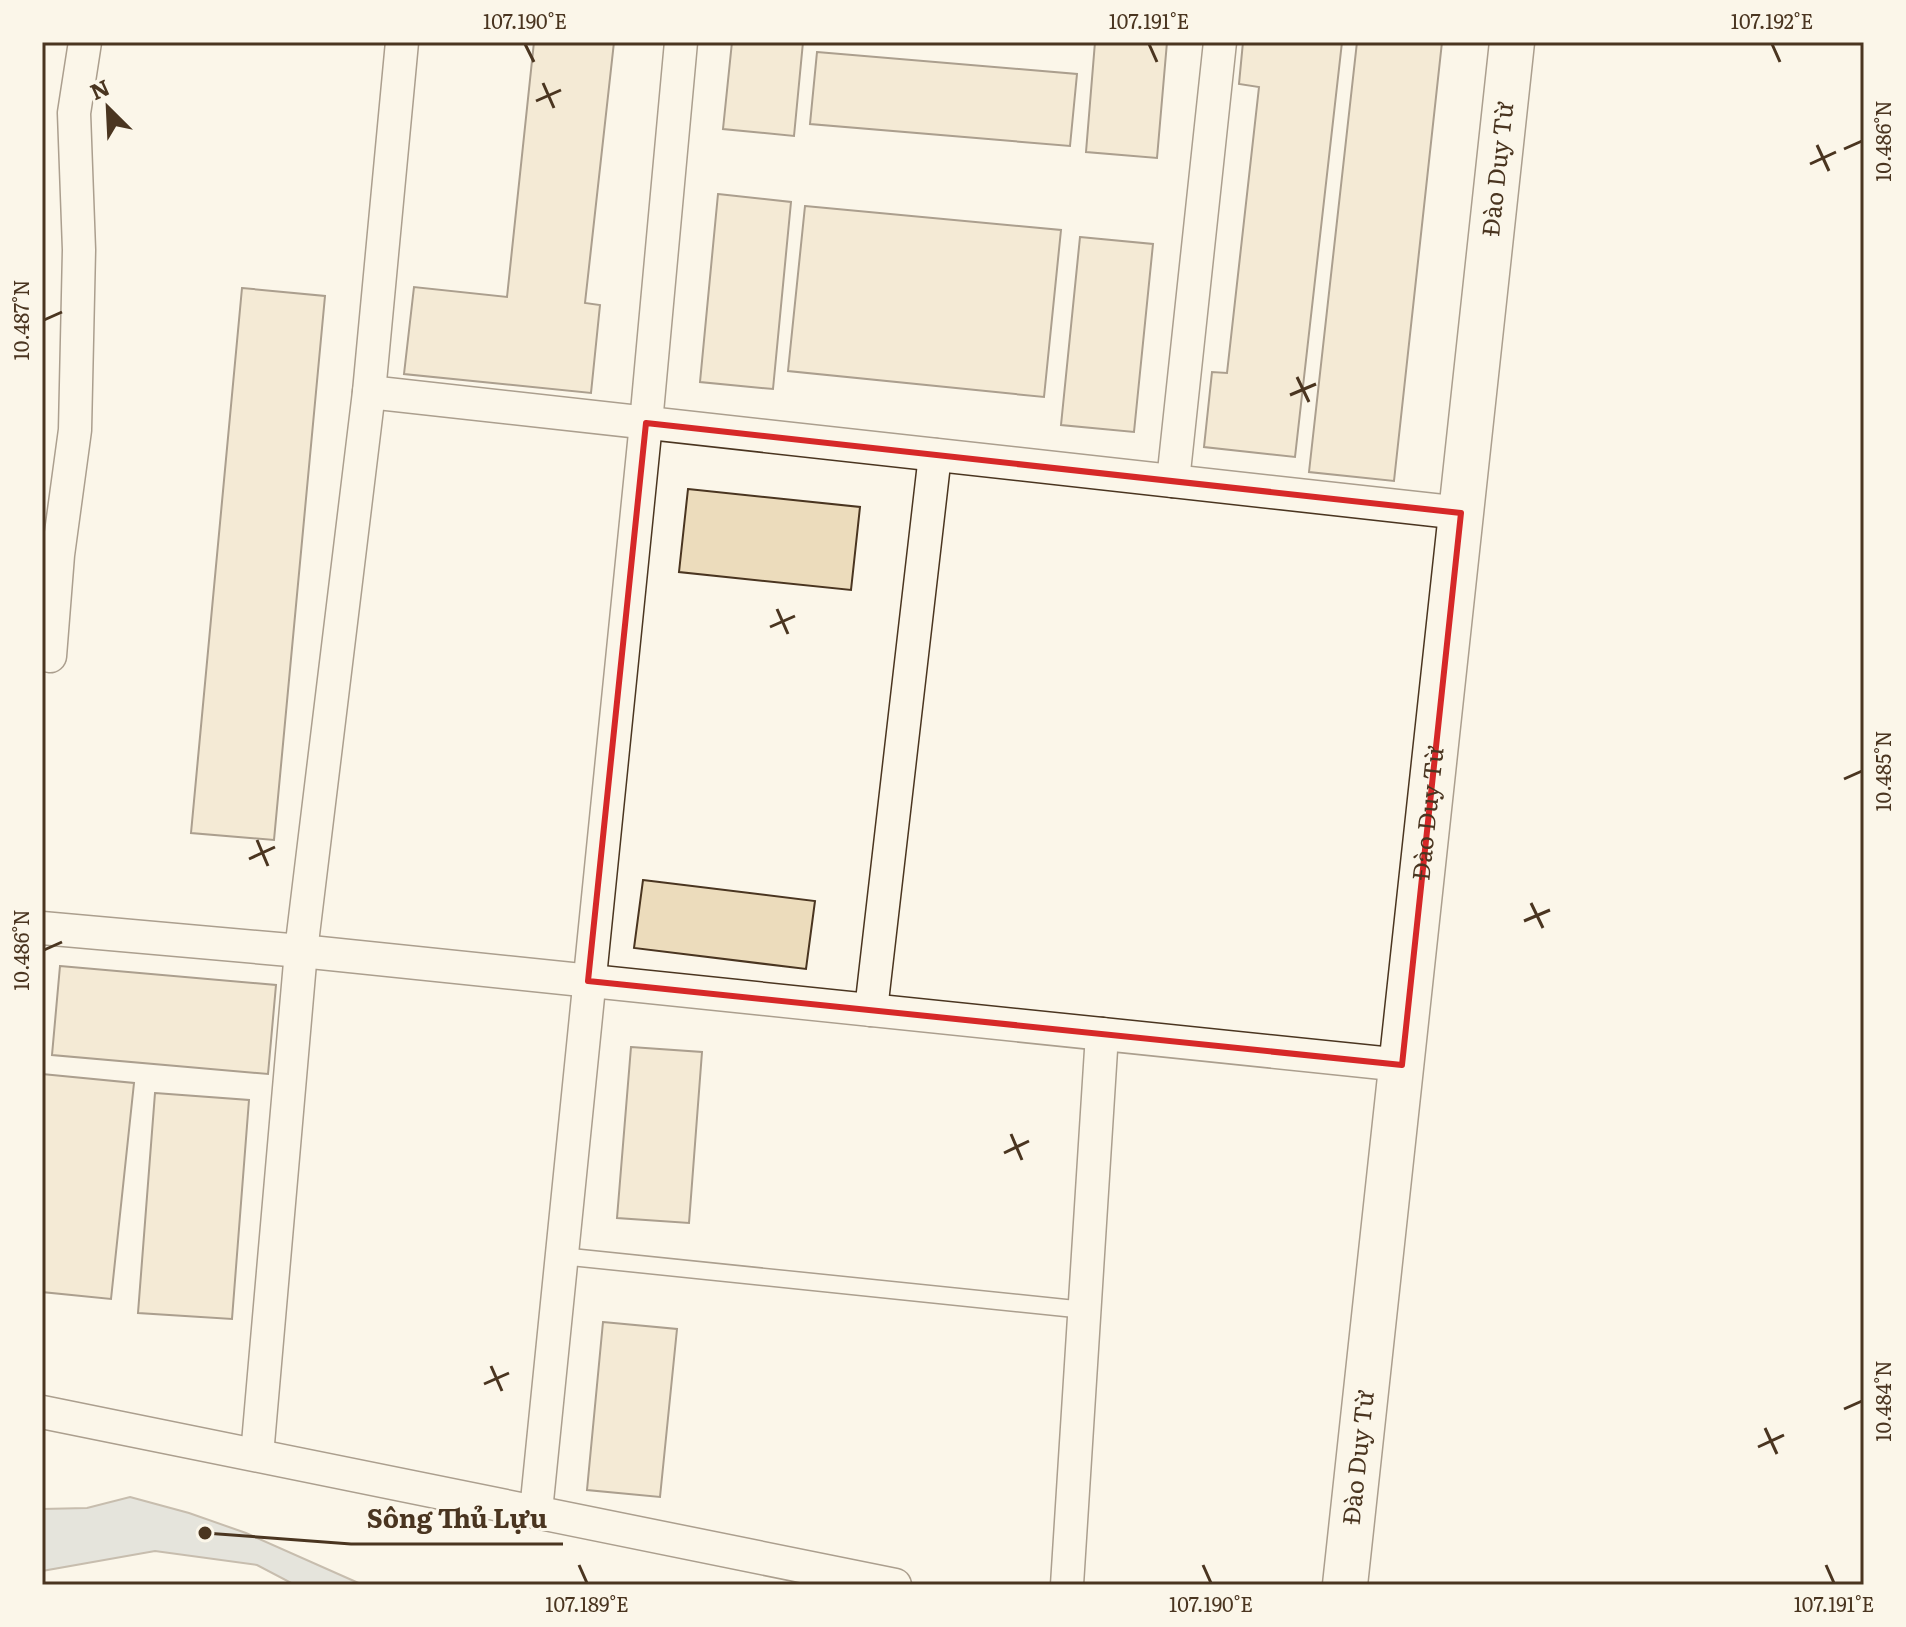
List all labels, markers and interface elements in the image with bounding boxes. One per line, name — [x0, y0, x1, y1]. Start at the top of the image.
text: 107.190°E — [483, 5, 567, 35]
text: 107.191°E — [1109, 5, 1189, 35]
text: 107.192°E — [1731, 5, 1813, 35]
north arrow — [68, 68, 148, 148]
text: N — [84, 70, 114, 107]
street label: Đào Duy Từ — [1471, 99, 1520, 238]
text: 10.486°N — [1867, 100, 1897, 182]
text: 10.487°N — [5, 280, 35, 360]
text: 10.485°N — [1867, 730, 1897, 812]
street label: Đào Duy Từ — [1401, 744, 1451, 882]
text: 10.486°N — [5, 909, 35, 991]
text: 10.484°N — [1867, 1360, 1897, 1442]
street label: Đào Duy Từ — [1332, 1388, 1381, 1527]
callout: Sông Thủ Lựu — [351, 1494, 563, 1544]
text: Sông Thủ Lựu — [367, 1497, 547, 1536]
text: 107.189°E — [545, 1588, 629, 1618]
text: 107.190°E — [1169, 1588, 1253, 1618]
text: 107.191°E — [1794, 1588, 1874, 1618]

